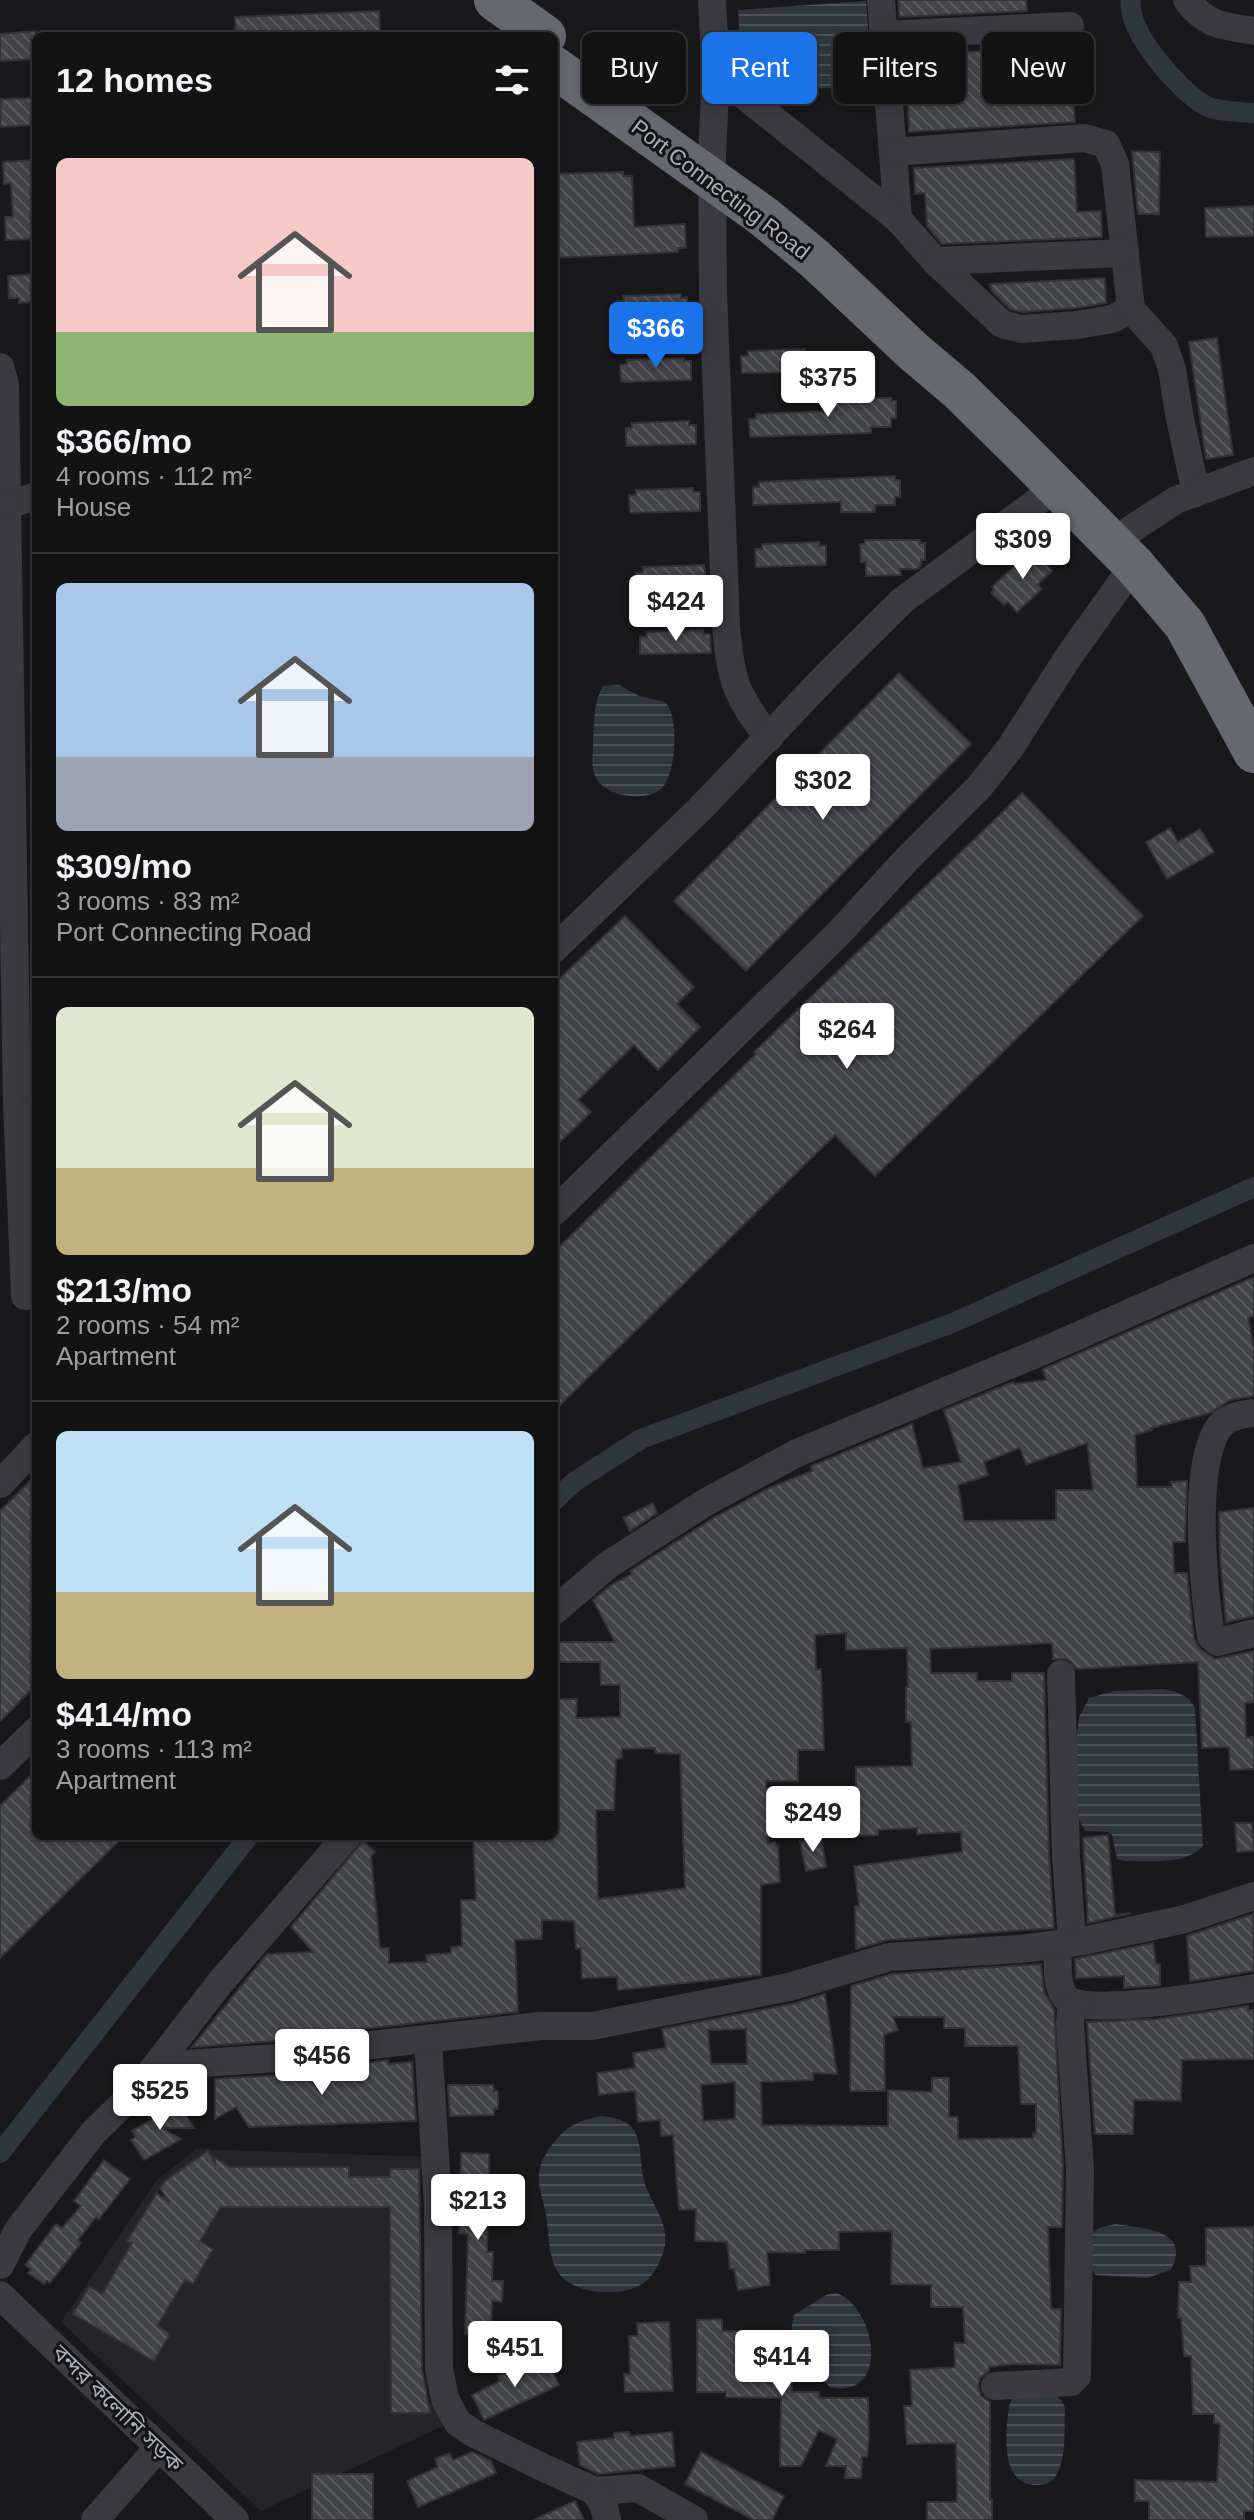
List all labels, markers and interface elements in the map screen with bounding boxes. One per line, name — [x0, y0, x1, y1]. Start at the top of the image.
chip: Buy — [582, 32, 686, 104]
chip: Rent — [702, 32, 817, 104]
chip: Filters — [833, 32, 966, 104]
chip: New — [982, 32, 1094, 104]
icon: filters — [490, 58, 534, 102]
text: 12 homes — [56, 61, 213, 99]
street label: Port Connecting Road — [627, 114, 815, 265]
icon: home — [223, 210, 367, 354]
pin: $366 — [609, 302, 703, 370]
text: $366 — [627, 313, 685, 343]
pin: $375 — [781, 351, 875, 419]
text: $375 — [799, 362, 857, 392]
text: $366/mo — [56, 422, 192, 460]
text: 4 rooms · 112 m² — [56, 461, 252, 491]
text: House — [56, 492, 131, 522]
pin: $309 — [976, 513, 1070, 581]
text: $309 — [994, 524, 1052, 554]
pin: $424 — [629, 575, 723, 643]
text: $424 — [647, 586, 705, 616]
icon: home — [223, 635, 367, 779]
pin: $302 — [776, 754, 870, 822]
text: $302 — [794, 765, 852, 795]
text: $309/mo — [56, 847, 192, 885]
text: 3 rooms · 83 m² — [56, 886, 240, 916]
text: Port Connecting Road — [56, 917, 312, 947]
pin: $264 — [800, 1003, 894, 1071]
text: $264 — [818, 1014, 876, 1044]
icon: home — [223, 1059, 367, 1203]
text: $213/mo — [56, 1271, 192, 1309]
text: 2 rooms · 54 m² — [56, 1310, 240, 1340]
text: Apartment — [56, 1341, 176, 1371]
icon: home — [223, 1483, 367, 1627]
text: $414/mo — [56, 1695, 192, 1733]
text: 3 rooms · 113 m² — [56, 1734, 252, 1764]
text: Apartment — [56, 1765, 176, 1795]
pin: $249 — [766, 1786, 860, 1854]
text: $249 — [784, 1797, 842, 1827]
pin: $456 — [275, 2029, 369, 2097]
text: $456 — [293, 2040, 351, 2070]
pin: $525 — [113, 2064, 207, 2132]
text: $525 — [131, 2075, 189, 2105]
pin: $213 — [431, 2174, 525, 2242]
text: $213 — [449, 2185, 507, 2215]
pin: $451 — [468, 2321, 562, 2389]
pin: $414 — [735, 2330, 829, 2398]
text: $451 — [486, 2332, 544, 2362]
street label: বন্দর কলোনি সড়ক — [47, 2339, 188, 2477]
text: $414 — [753, 2341, 811, 2371]

